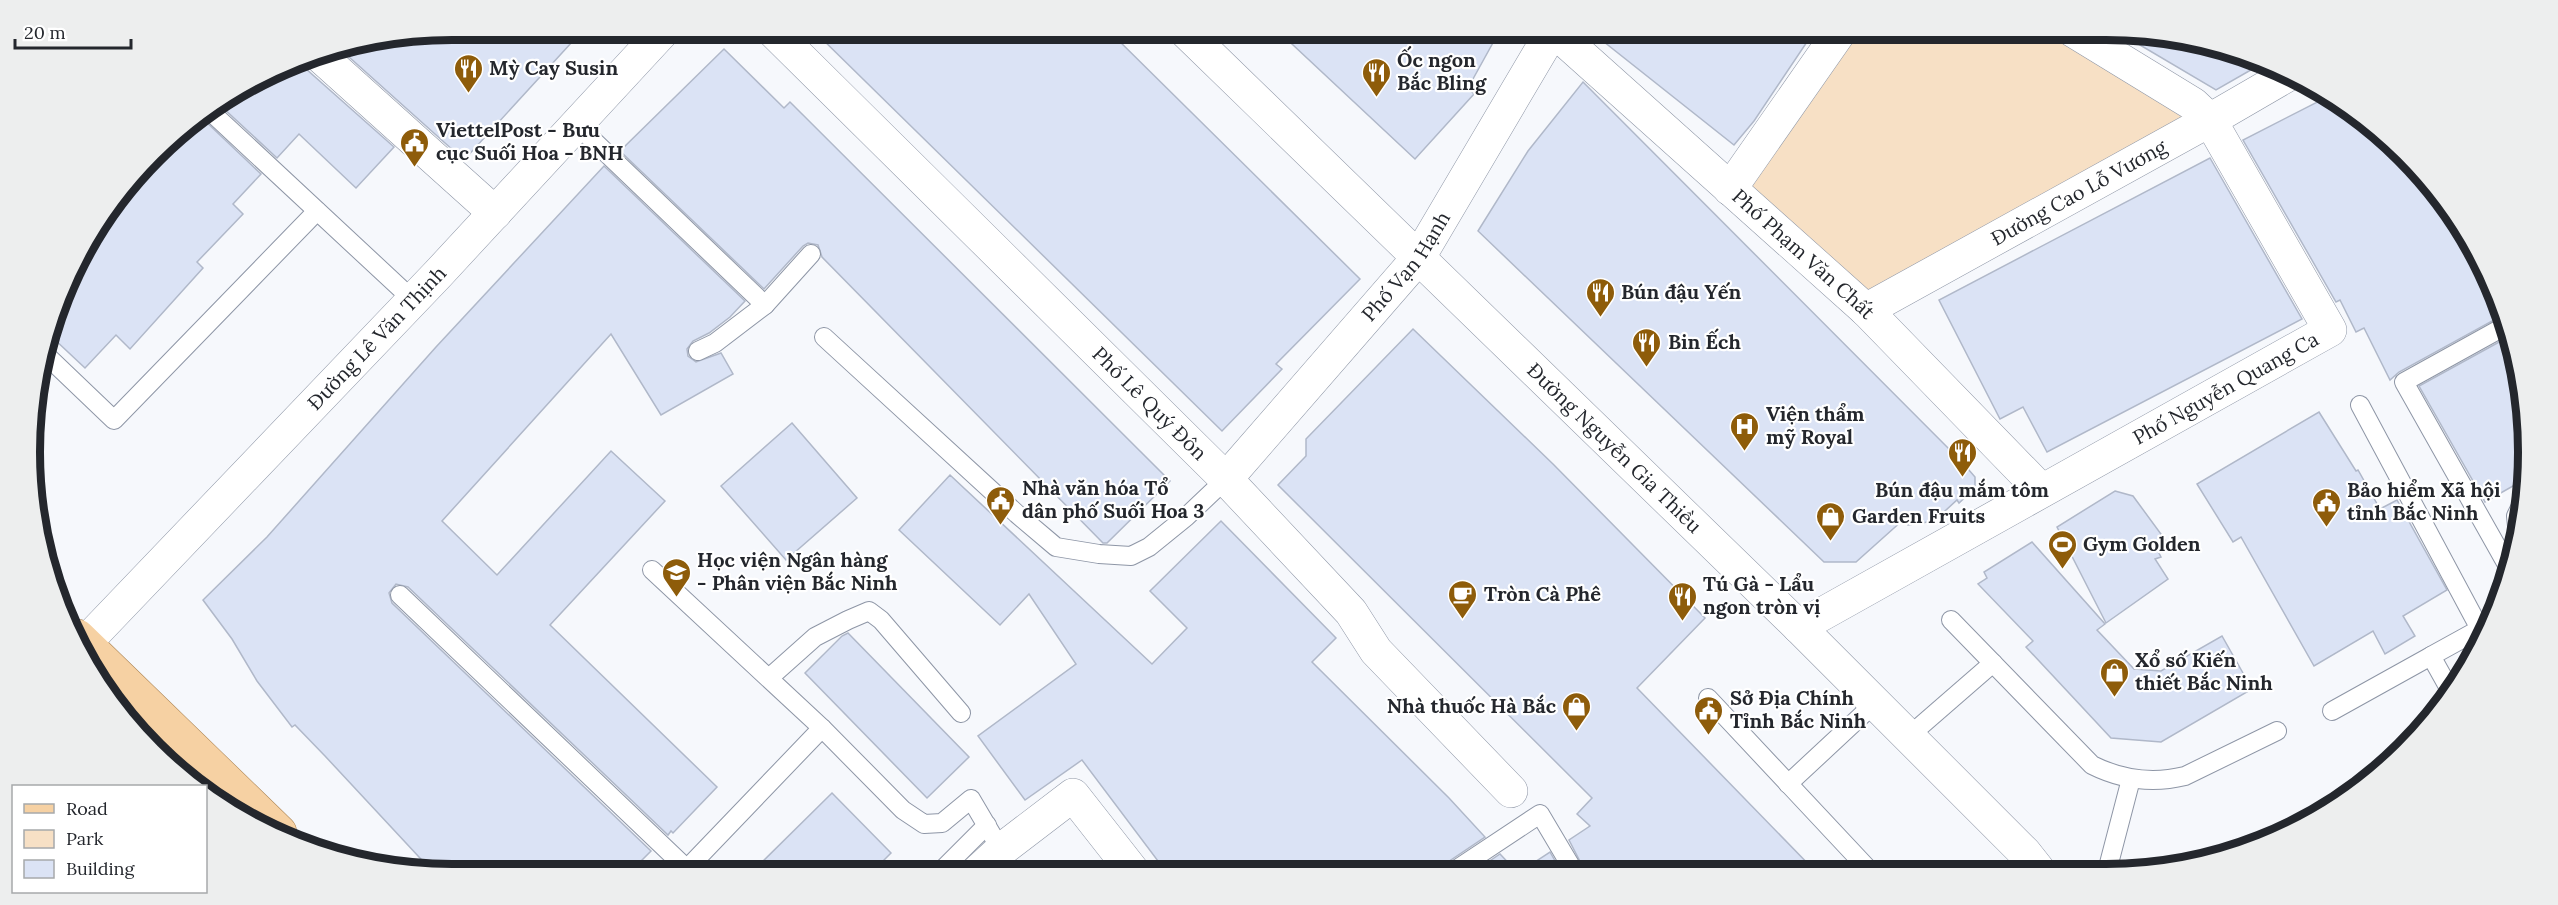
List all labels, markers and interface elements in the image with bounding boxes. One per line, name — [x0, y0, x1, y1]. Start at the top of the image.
scale bar — [15, 12, 130, 50]
text: 20 m — [24, 21, 66, 44]
place label: Ốc ngon Bắc Bling — [1397, 46, 1487, 95]
restaurant icon: Mỳ Cay Susin — [452, 52, 484, 94]
place label: Mỳ Cay Susin — [489, 55, 618, 80]
restaurant icon: Ốc ngon Bắc Bling — [1360, 56, 1392, 98]
place label: ViettelPost - Bưu cục Suối Hoa - BNH — [436, 117, 624, 165]
public building icon: ViettelPost - Bưu cục Suối Hoa - BNH — [399, 126, 431, 168]
street label: Đường Cao Lỗ Vương — [1986, 133, 2171, 251]
street label: Phố Phạm Văn Chất — [1727, 183, 1881, 324]
street label: Phố Vạn Hạnh — [1356, 207, 1455, 326]
street label: Đường Lê Văn Thịnh — [302, 261, 451, 415]
restaurant icon: Bún đậu Yến — [1584, 276, 1616, 318]
place label: Bún đậu Yến — [1621, 279, 1742, 304]
restaurant icon: Bin Ếch — [1631, 326, 1663, 368]
street label: Phố Nguyễn Quang Ca — [2128, 326, 2323, 450]
place label: Bin Ếch — [1668, 328, 1741, 354]
street label: Phố Lê Quý Đôn — [1087, 341, 1212, 465]
street label: Đường Nguyễn Gia Thiều — [1522, 357, 1707, 538]
place label: Viện thẩm mỹ Royal — [1766, 401, 1865, 449]
hospital icon: Viện thẩm mỹ Royal — [1729, 410, 1761, 452]
restaurant icon: Bún đậu mắm tôm — [1946, 436, 1978, 478]
place label: Nhà văn hóa Tổ dân phố Suối Hoa 3 — [1022, 475, 1205, 523]
place label: Bún đậu mắm tôm — [1875, 477, 2050, 502]
place label: Bảo hiểm Xã hội tỉnh Bắc Ninh — [2347, 477, 2501, 525]
public building icon: Nhà văn hóa Tổ dân phố Suối Hoa 3 — [985, 484, 1017, 526]
public building icon: Bảo hiểm Xã hội tỉnh Bắc Ninh — [2310, 486, 2342, 528]
shop icon: Garden Fruits — [1815, 500, 1847, 542]
place label: Garden Fruits — [1852, 503, 1985, 528]
sports icon: Gym Golden — [2046, 528, 2078, 570]
place label: Gym Golden — [2083, 531, 2201, 556]
place label: Học viện Ngân hàng - Phân viện Bắc Ninh — [697, 547, 898, 595]
school or university icon: Học viện Ngân hàng - Phân viện Bắc Ninh — [660, 556, 692, 598]
place label: Tú Gà - Lẩu ngon tròn vị — [1703, 571, 1821, 619]
cafe icon: Tròn Cà Phê — [1447, 578, 1479, 620]
restaurant icon: Tú Gà - Lẩu ngon tròn vị — [1666, 580, 1698, 622]
place label: Tròn Cà Phê — [1484, 581, 1601, 606]
place label: Xổ số Kiến thiết Bắc Ninh — [2135, 647, 2273, 695]
shop icon: Xổ số Kiến thiết Bắc Ninh — [2098, 656, 2130, 698]
place label: Sở Địa Chính Tỉnh Bắc Ninh — [1730, 685, 1867, 733]
shop icon: Nhà thuốc Hà Bắc — [1561, 690, 1593, 732]
place label: Nhà thuốc Hà Bắc — [1387, 693, 1557, 718]
public building icon: Sở Địa Chính Tỉnh Bắc Ninh — [1693, 694, 1725, 736]
legend — [12, 785, 207, 893]
text: Road — [66, 797, 108, 820]
text: Park — [66, 827, 104, 850]
text: Building — [66, 857, 136, 880]

